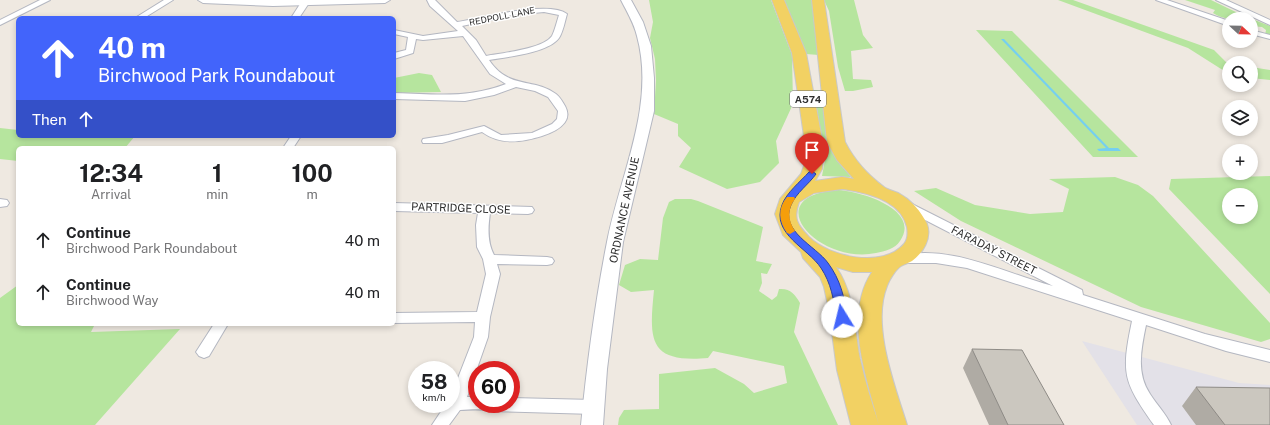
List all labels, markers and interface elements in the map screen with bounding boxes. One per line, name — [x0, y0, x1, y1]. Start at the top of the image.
street label: REDPOLL LANE — [468, 4, 536, 28]
north arrow — [1222, 12, 1258, 48]
map controls — [1222, 12, 1258, 224]
text: 40 m — [98, 31, 166, 64]
icon: ahead — [32, 32, 84, 84]
button: search — [1222, 56, 1258, 92]
text: Birchwood Park Roundabout — [98, 65, 335, 86]
road number: A574 — [790, 91, 826, 107]
button: layers — [1222, 100, 1258, 136]
icon: ahead — [75, 108, 97, 130]
text: Then — [32, 111, 67, 128]
pin — [795, 133, 829, 174]
icon: arrive — [801, 139, 823, 161]
button: + — [1222, 144, 1258, 180]
street label: ORDNANCE AVENUE — [607, 156, 641, 264]
text: 12:34 — [79, 159, 143, 187]
text: 1 — [212, 159, 222, 187]
text: 100 — [292, 159, 333, 187]
text: Arrival — [91, 187, 131, 202]
text: min — [206, 187, 228, 202]
text: m — [307, 187, 318, 202]
button: − — [1222, 188, 1258, 224]
street label: PARTRIDGE CLOSE — [411, 200, 511, 216]
street label: FARADAY STREET — [949, 223, 1039, 277]
text: Continue — [66, 224, 131, 241]
icon: ahead — [32, 229, 54, 251]
text: 40 m — [345, 232, 380, 249]
text: Birchwood Park Roundabout — [66, 241, 237, 256]
text: Continue — [66, 276, 131, 293]
icon: ahead — [32, 281, 54, 303]
text: 40 m — [345, 284, 380, 301]
text: Birchwood Way — [66, 293, 158, 308]
position arrow — [821, 296, 863, 338]
speed limit sign: 60 — [468, 361, 520, 413]
text: 58 — [421, 370, 447, 394]
text: km/h — [422, 391, 446, 403]

